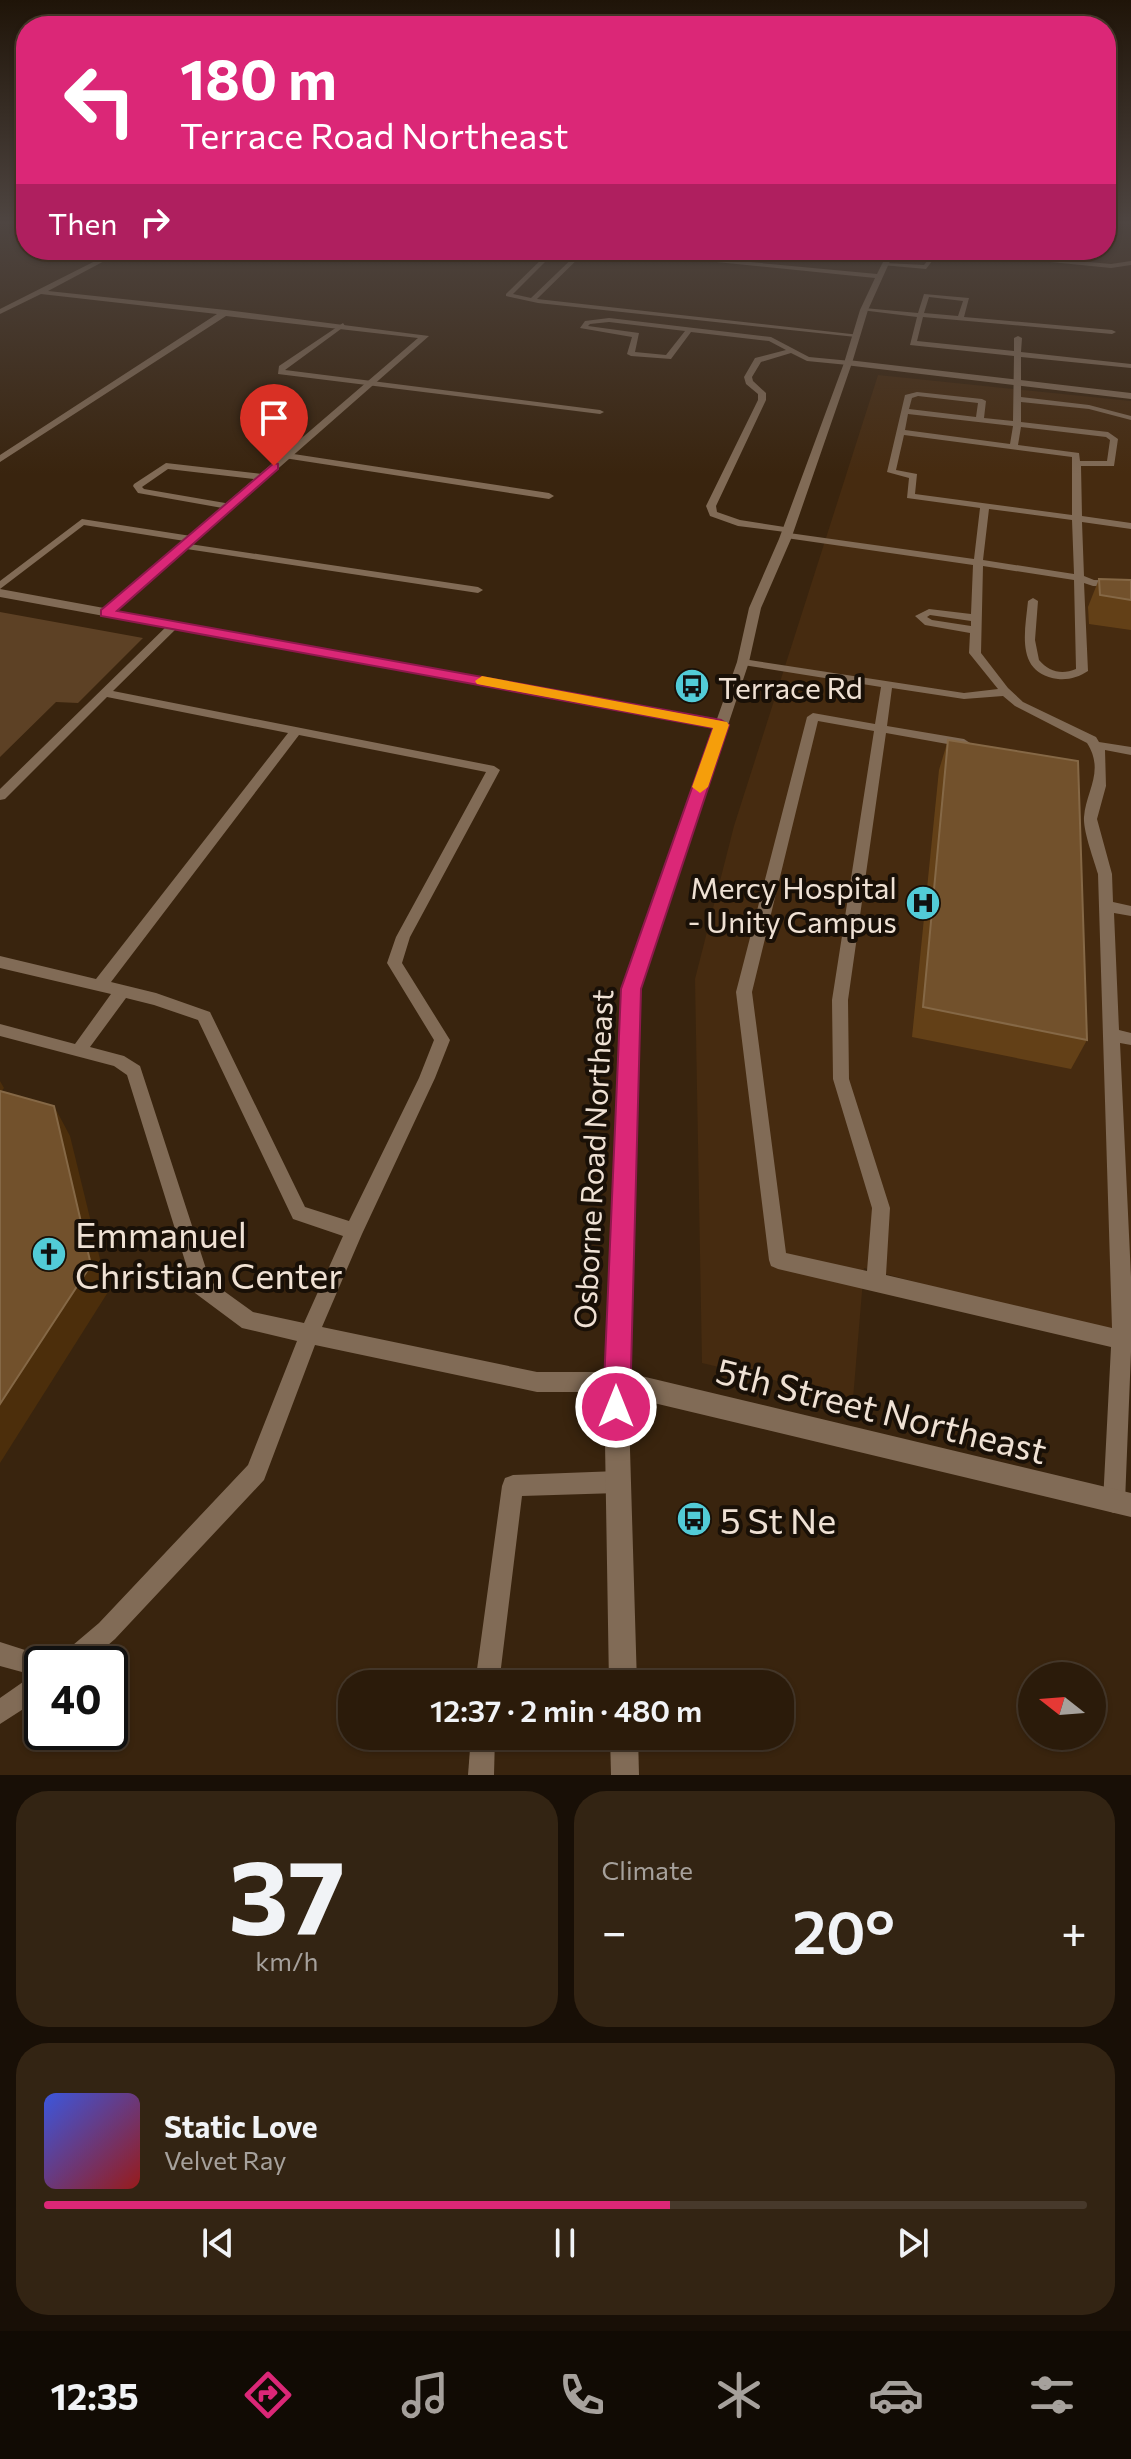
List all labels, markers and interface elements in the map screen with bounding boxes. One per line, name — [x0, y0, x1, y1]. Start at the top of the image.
text: 180 m — [180, 43, 337, 112]
icon: left — [48, 48, 152, 152]
text: Terrace Road Northeast — [180, 112, 568, 156]
icon: right — [133, 200, 177, 244]
text: Then — [48, 204, 117, 241]
pin — [240, 384, 308, 466]
icon: arrive — [252, 396, 296, 440]
bus stop icon: Terrace Rd — [673, 667, 711, 705]
place label: Terrace Rd — [718, 668, 863, 705]
place label: Mercy Hospital - Unity Campus — [688, 868, 897, 939]
hospital icon: Mercy Hospital - Unity Campus — [904, 884, 942, 922]
street label: Osborne Road Northeast — [565, 988, 619, 1330]
place label: Emmanuel Christian Center — [75, 1211, 343, 1296]
church icon: Emmanuel Christian Center — [30, 1235, 68, 1273]
street label: 5th Street Northeast — [712, 1347, 1052, 1471]
position arrow — [574, 1365, 658, 1449]
place label: 5 St Ne — [720, 1497, 836, 1541]
bus stop icon: 5 St Ne — [675, 1500, 713, 1538]
speed limit sign: 40 — [24, 1646, 128, 1750]
north arrow — [1018, 1662, 1106, 1750]
map controls — [1018, 1662, 1106, 1750]
text: 12:37 · 2 min · 480 m — [430, 1691, 702, 1728]
text: 37 — [228, 1829, 345, 1956]
text: Climate — [602, 1854, 693, 1885]
text: 20° — [793, 1893, 895, 1966]
text: − — [602, 1903, 627, 1957]
text: + — [1061, 1903, 1087, 1957]
text: km/h — [255, 1945, 318, 1976]
text: Static Love — [164, 2107, 318, 2144]
text: Velvet Ray — [164, 2144, 287, 2175]
icon: previous — [196, 2221, 240, 2265]
icon: pause — [543, 2221, 587, 2265]
icon: next — [891, 2221, 935, 2265]
icon: directions — [240, 2367, 296, 2423]
icon: music — [397, 2367, 453, 2423]
icon: phone — [554, 2367, 610, 2423]
icon: climate — [711, 2367, 767, 2423]
icon: car — [868, 2367, 924, 2423]
icon: filters — [1024, 2367, 1080, 2423]
text: 12:35 — [50, 2373, 139, 2417]

